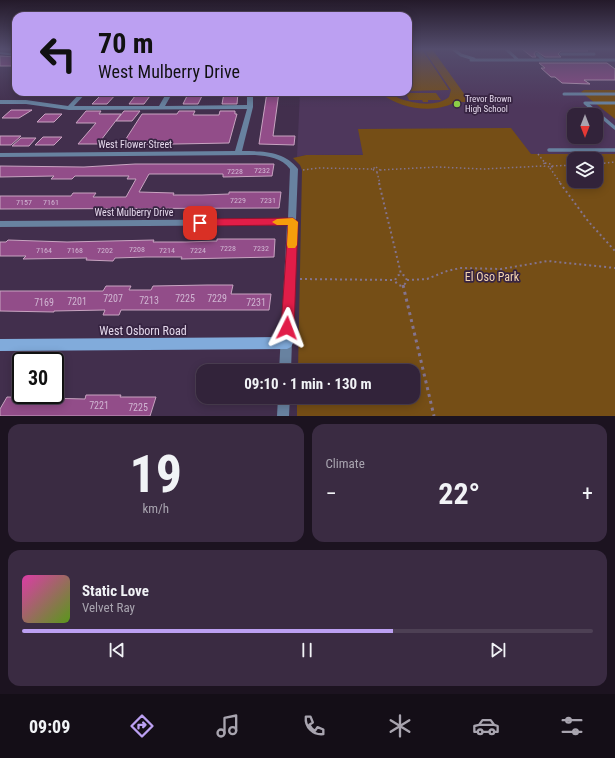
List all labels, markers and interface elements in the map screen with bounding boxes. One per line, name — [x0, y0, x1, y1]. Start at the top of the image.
text: 70 m — [98, 27, 154, 60]
icon: left — [32, 28, 84, 80]
text: West Mulberry Drive — [98, 61, 240, 82]
place label: Trevor Brown High School — [465, 94, 512, 114]
marker: Trevor Brown High School — [452, 99, 462, 109]
north arrow — [567, 108, 603, 144]
map controls — [567, 108, 603, 188]
street label: West Flower Street — [98, 139, 172, 150]
button: layers — [567, 152, 603, 188]
house number: 7232 — [254, 166, 270, 175]
house number: 7228 — [227, 167, 243, 176]
house number: 7229 — [230, 196, 246, 205]
house number: 7231 — [260, 196, 276, 205]
house number: 7157 — [16, 198, 32, 207]
house number: 7161 — [43, 198, 59, 207]
pin — [183, 206, 217, 240]
street label: West Mulberry Drive — [95, 207, 174, 218]
icon: arrive — [189, 212, 211, 234]
house number: 7228 — [220, 244, 236, 253]
house number: 7232 — [253, 244, 269, 253]
house number: 7208 — [129, 245, 145, 254]
house number: 7164 — [36, 246, 52, 255]
house number: 7168 — [67, 246, 83, 255]
house number: 7202 — [97, 246, 113, 255]
house number: 7214 — [159, 246, 175, 255]
house number: 7224 — [190, 246, 206, 255]
park label: El Oso Park — [465, 270, 520, 284]
house number: 7207 — [103, 293, 123, 304]
house number: 7225 — [175, 293, 195, 304]
house number: 7229 — [207, 293, 227, 304]
house number: 7213 — [139, 295, 159, 306]
house number: 7201 — [67, 296, 87, 307]
house number: 7169 — [34, 297, 54, 308]
house number: 7231 — [246, 297, 266, 308]
position arrow — [266, 307, 308, 349]
street label: West Osborn Road — [99, 324, 187, 338]
speed limit sign: 30 — [12, 352, 64, 404]
text: 09:10 · 1 min · 130 m — [244, 375, 372, 393]
house number: 7221 — [89, 400, 109, 411]
house number: 7225 — [128, 402, 148, 413]
text: 19 — [129, 444, 182, 505]
text: Climate — [326, 456, 365, 471]
text: 22° — [438, 476, 480, 511]
text: − — [326, 481, 337, 506]
text: + — [582, 481, 593, 506]
text: km/h — [142, 501, 169, 516]
text: Static Love — [82, 582, 149, 600]
text: Velvet Ray — [82, 600, 135, 615]
icon: previous — [106, 639, 128, 661]
icon: pause — [296, 639, 318, 661]
icon: next — [487, 639, 509, 661]
icon: directions — [128, 712, 156, 740]
icon: music — [214, 712, 242, 740]
icon: phone — [300, 712, 328, 740]
icon: climate — [386, 712, 414, 740]
icon: car — [472, 712, 500, 740]
icon: filters — [558, 712, 586, 740]
text: 09:09 — [29, 716, 70, 737]

